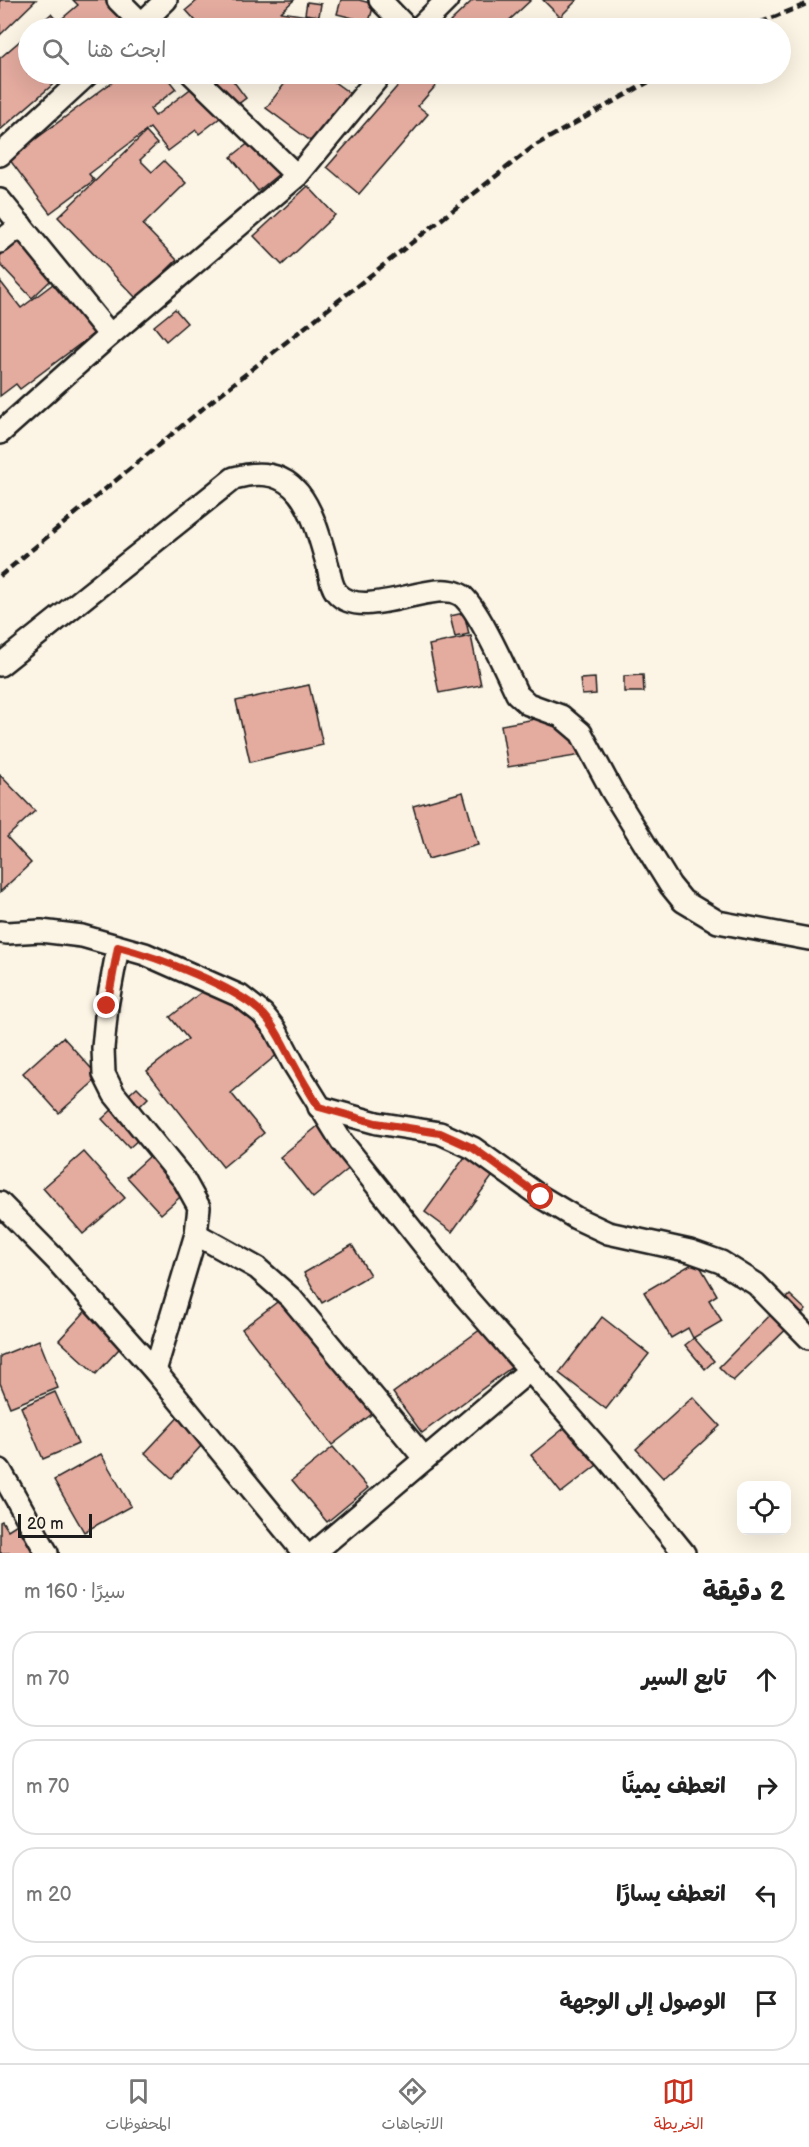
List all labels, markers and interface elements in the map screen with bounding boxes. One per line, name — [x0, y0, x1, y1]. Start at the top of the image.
search box — [18, 18, 791, 84]
icon: search — [39, 35, 72, 68]
text: ابحث هنا — [87, 37, 167, 64]
route end — [93, 992, 119, 1018]
route start — [527, 1183, 553, 1209]
map controls — [737, 1481, 791, 1535]
button: locate — [737, 1481, 791, 1535]
scale bar — [18, 1511, 92, 1538]
text: 20 m — [27, 1515, 63, 1534]
text: 2 دقيقة — [702, 1577, 785, 1608]
text: سيرًا · 160 m — [24, 1580, 126, 1604]
icon: ahead — [750, 1663, 783, 1696]
text: تابع السير — [642, 1665, 726, 1692]
text: 70 m — [26, 1667, 70, 1691]
icon: right — [750, 1771, 783, 1804]
text: انعطف يمينًا — [622, 1773, 726, 1800]
text: 70 m — [26, 1775, 70, 1799]
icon: left — [750, 1879, 783, 1912]
text: انعطف يسارًا — [616, 1881, 726, 1908]
text: 20 m — [26, 1883, 72, 1907]
icon: arrive — [750, 1987, 783, 2020]
text: الوصول إلى الوجهة — [559, 1989, 726, 2016]
tab: المحفوظات — [105, 2075, 171, 2138]
tab: الاتجاهات — [382, 2075, 443, 2138]
tab: الخريطة — [654, 2075, 704, 2138]

